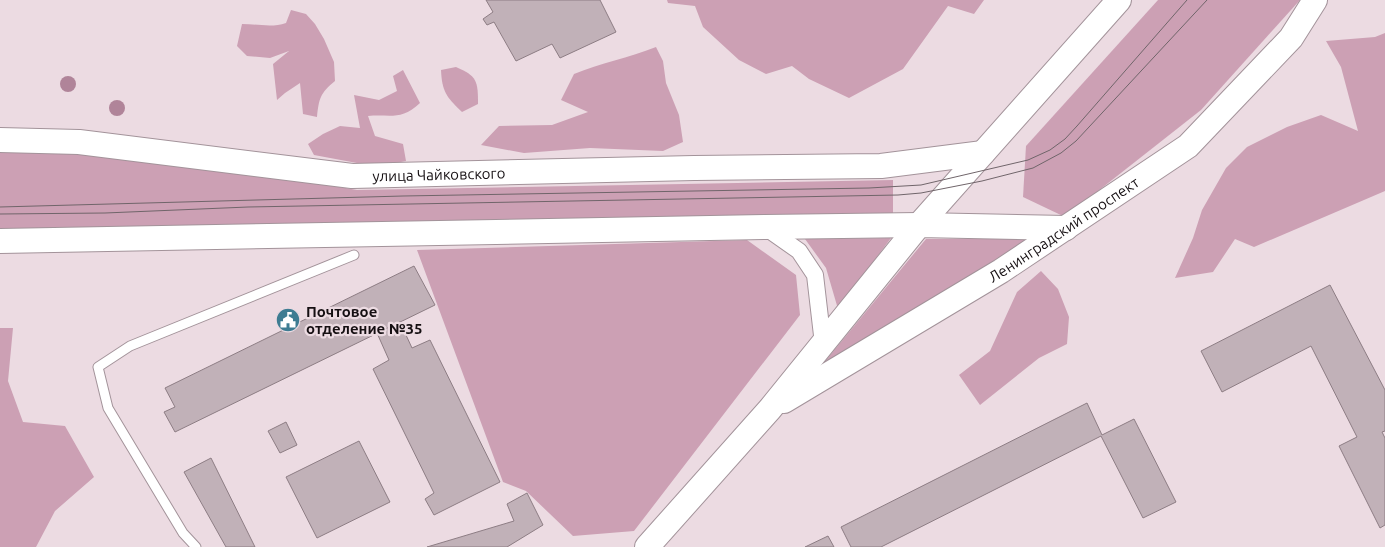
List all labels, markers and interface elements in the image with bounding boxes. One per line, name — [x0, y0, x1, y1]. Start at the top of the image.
street label: улица Чайковского — [372, 164, 505, 184]
street label: Ленинградский проспект — [985, 173, 1142, 285]
place label: Почтовое отделение №35 — [306, 303, 422, 337]
public building icon: Почтовое отделение №35 — [275, 307, 301, 333]

